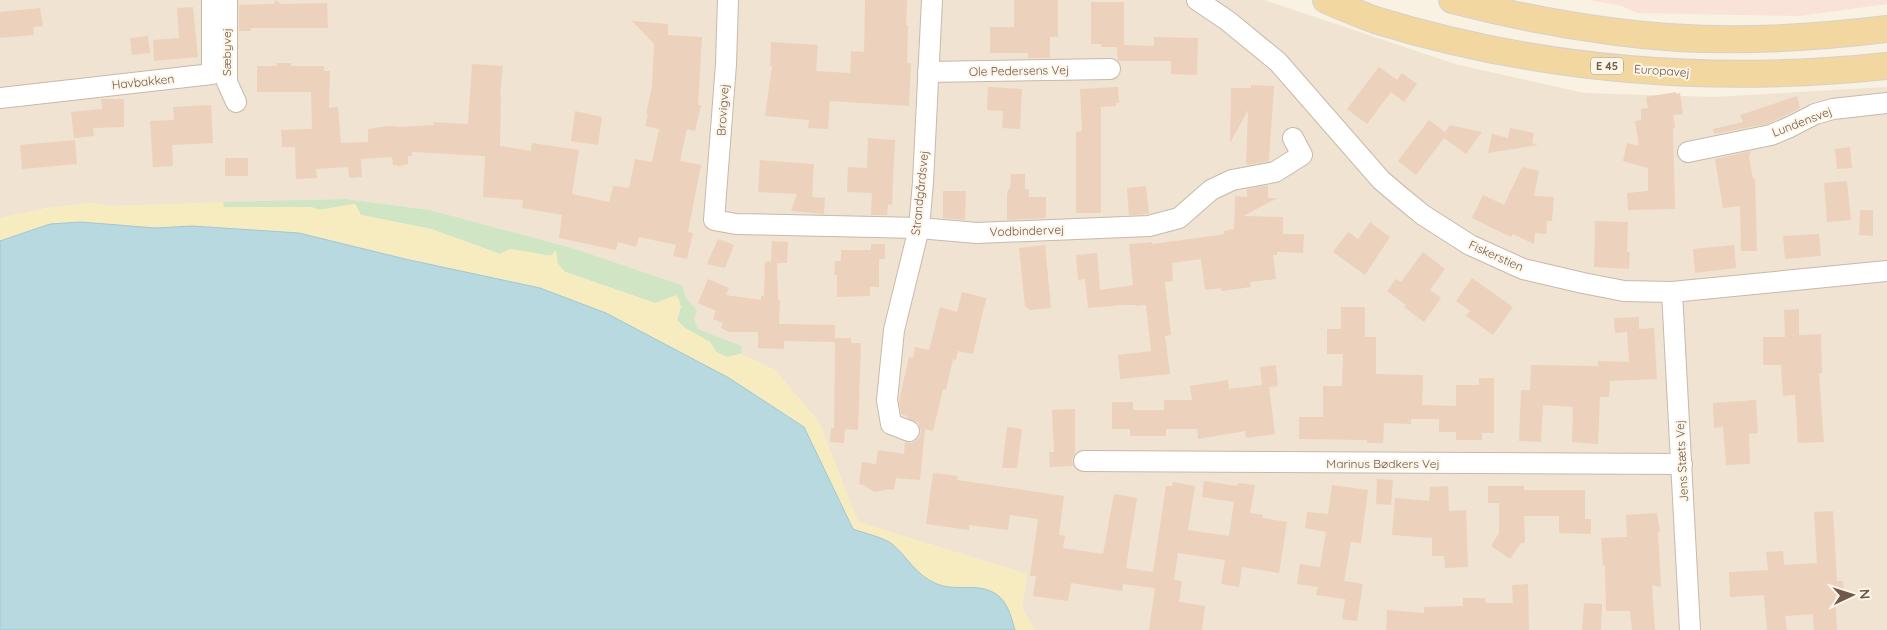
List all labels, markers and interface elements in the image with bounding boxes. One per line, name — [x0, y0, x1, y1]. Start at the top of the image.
street label: Sæbyvej — [219, 28, 234, 76]
road number: E 45 — [1591, 58, 1623, 74]
street label: Europavej — [1634, 61, 1690, 80]
street label: Ole Pedersens Vej — [969, 62, 1069, 79]
street label: Havbakken — [111, 71, 175, 92]
street label: Brovigvej — [713, 83, 732, 136]
street label: Lundensvej — [1770, 103, 1834, 140]
street label: Strandgårdsvej — [908, 150, 931, 236]
street label: Vodbindervej — [989, 222, 1065, 239]
street label: Fiskerstien — [1466, 237, 1526, 274]
street label: Jens Stæts Vej — [1672, 420, 1691, 502]
street label: Marinus Bødkers Vej — [1326, 456, 1440, 471]
north arrow — [1827, 570, 1877, 620]
text: N — [1856, 588, 1874, 600]

